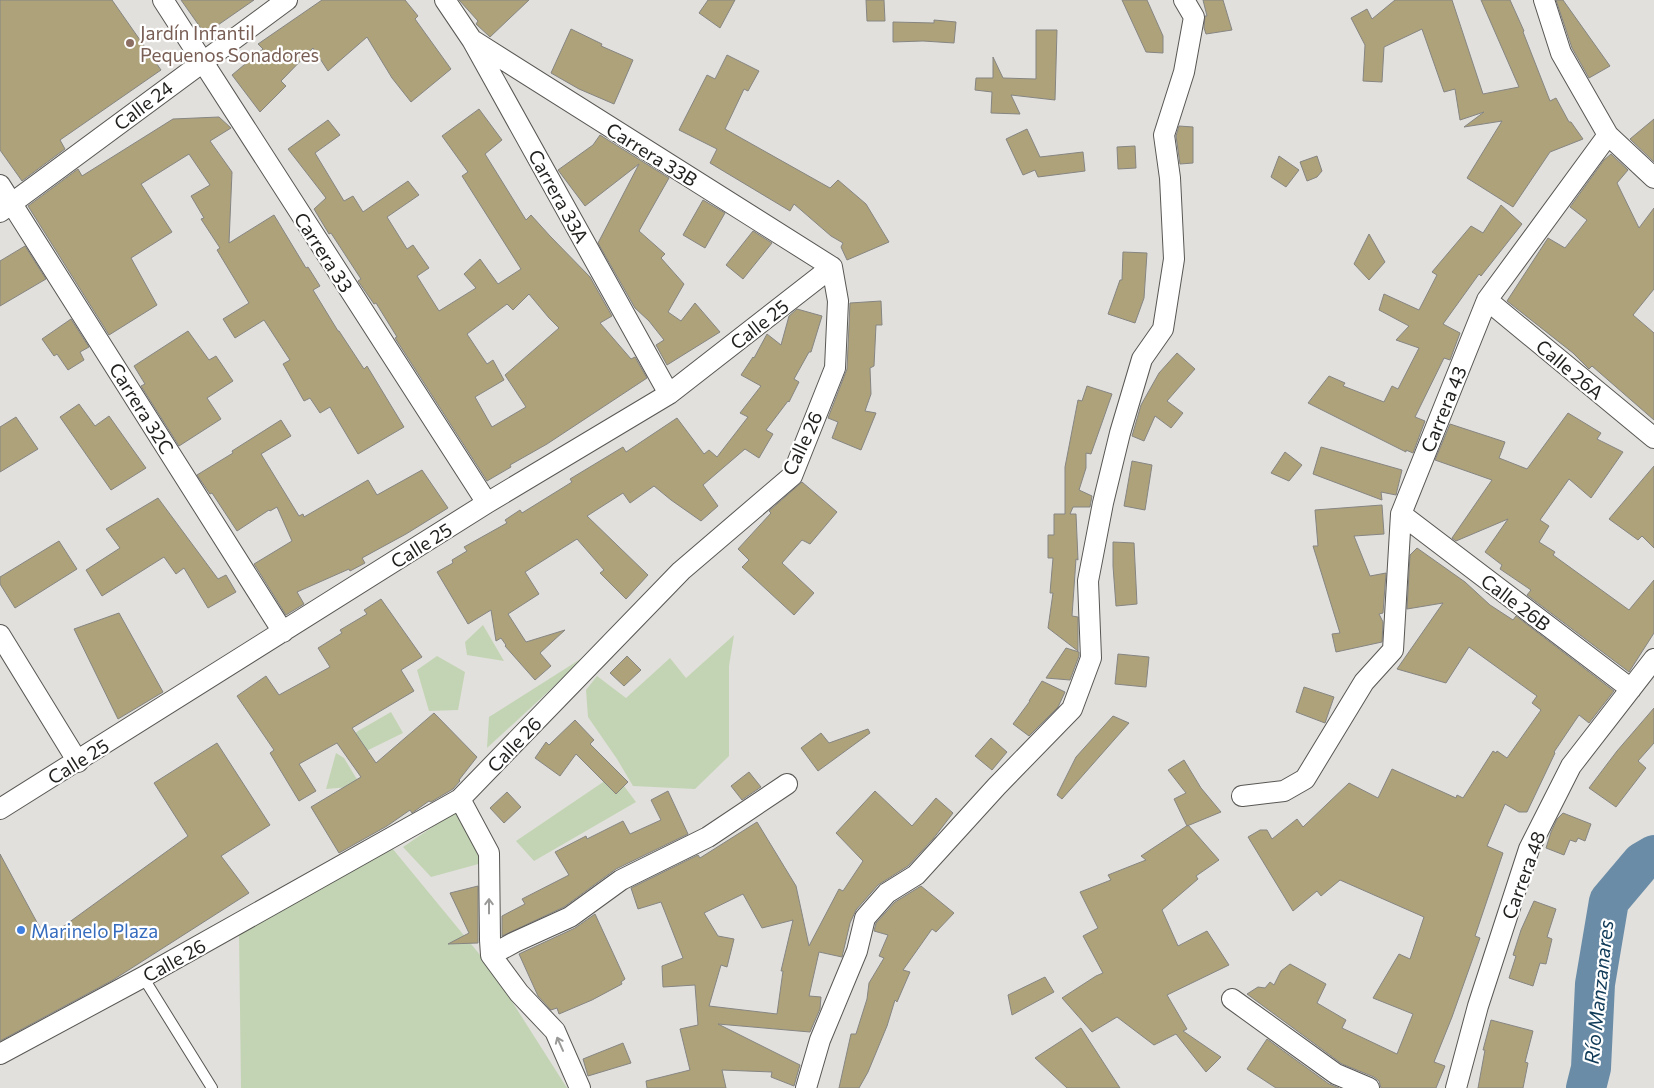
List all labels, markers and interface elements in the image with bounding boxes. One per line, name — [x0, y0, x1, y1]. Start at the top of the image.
place label: Jardín Infantil Pequenos Sonadores — [140, 21, 319, 66]
marker: Jardín Infantil Pequenos Sonadores — [124, 37, 136, 49]
street label: Calle 24 — [109, 75, 177, 135]
street label: Carrera 33B — [602, 117, 702, 191]
street label: Carrera 33A — [524, 145, 594, 247]
street label: Carrera 33 — [290, 208, 358, 296]
street label: Calle 25 — [725, 294, 793, 354]
street label: Calle 26A — [1532, 334, 1608, 404]
street label: Carrera 32C — [105, 358, 179, 458]
street label: Carrera 43 — [1415, 362, 1471, 456]
street label: Calle 26 — [777, 407, 827, 479]
street label: Calle 25 — [386, 517, 456, 573]
street label: Calle 26B — [1477, 569, 1555, 635]
street label: Calle 26 — [482, 711, 546, 777]
street label: Calle 25 — [43, 733, 113, 789]
street label: Carrera 48 — [1497, 828, 1549, 922]
one-way arrow — [484, 898, 494, 914]
place label: Marinelo Plaza — [31, 919, 158, 942]
water label: Río Manzanares — [1578, 919, 1618, 1065]
marker: Marinelo Plaza — [15, 924, 27, 936]
street label: Calle 26 — [139, 933, 209, 987]
one-way arrow — [555, 1037, 565, 1052]

